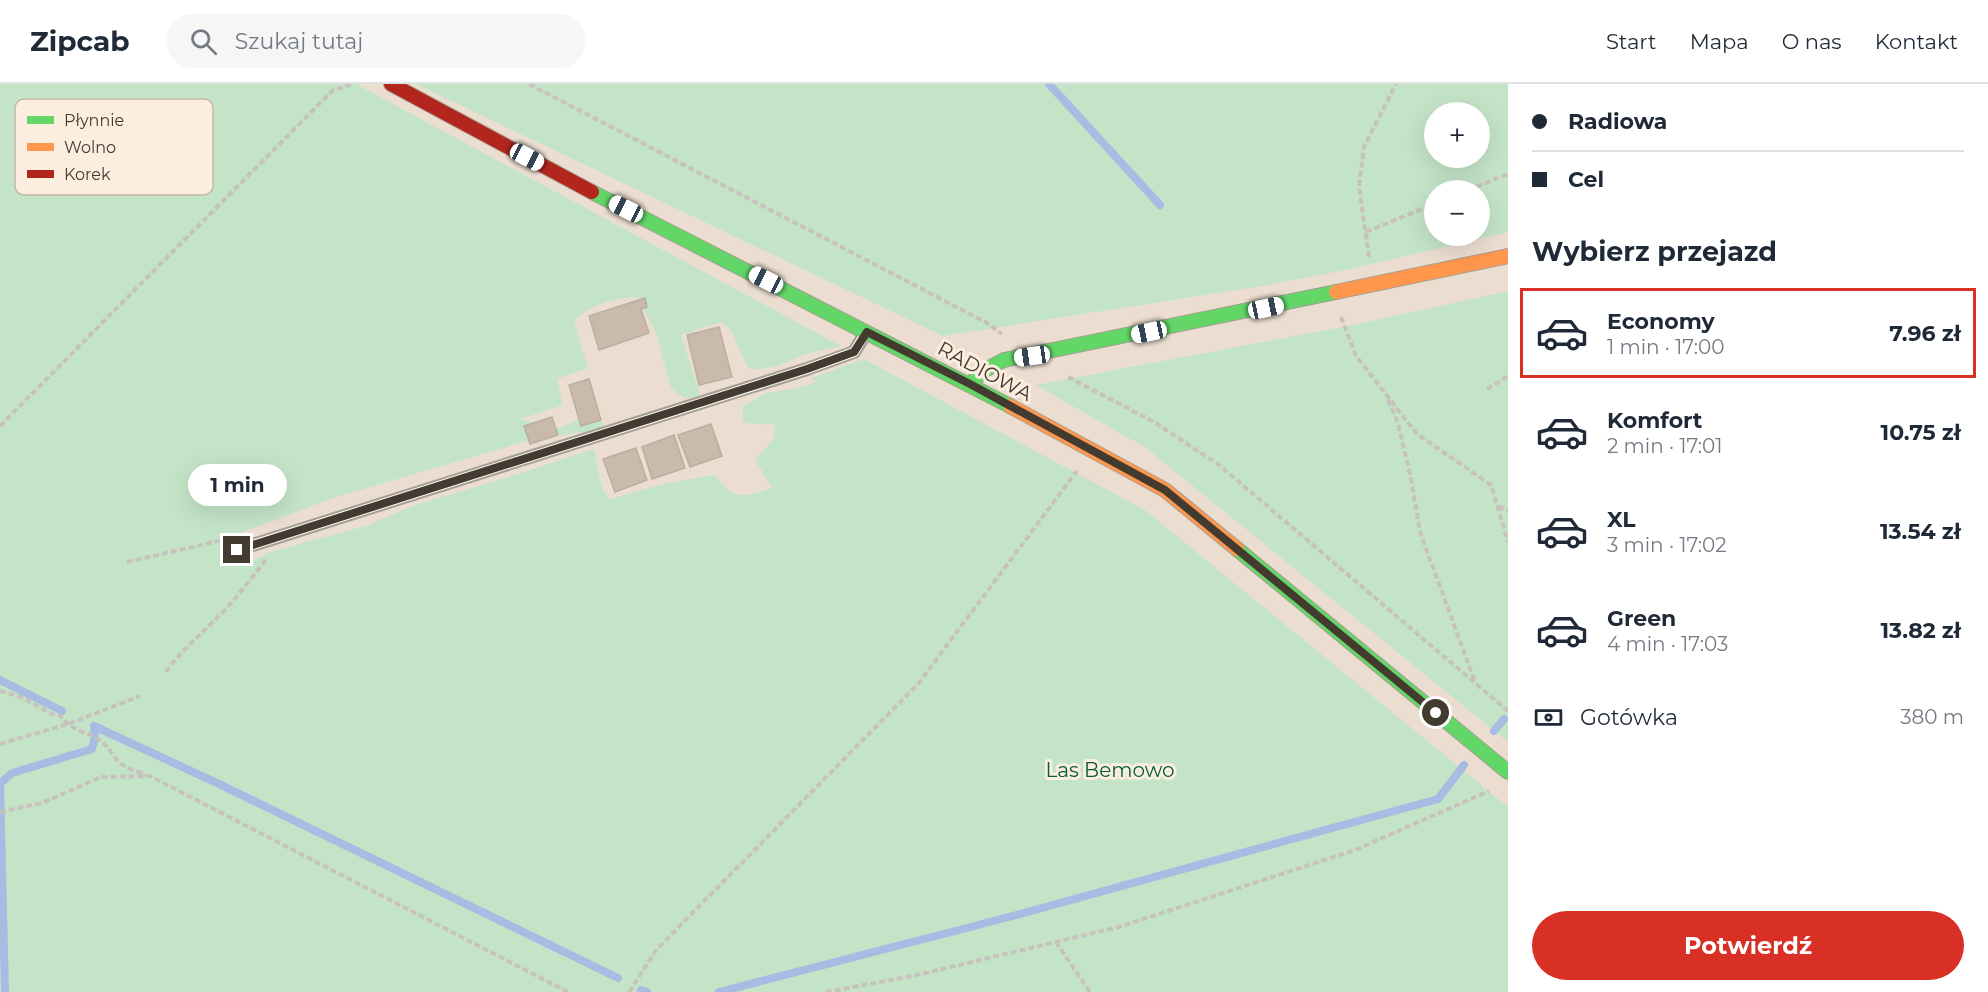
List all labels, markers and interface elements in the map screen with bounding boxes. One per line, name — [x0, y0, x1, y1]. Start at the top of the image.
search box — [166, 14, 586, 68]
text: Zipcab — [30, 24, 130, 58]
icon: search — [187, 25, 220, 58]
text: Szukaj tutaj — [235, 28, 363, 55]
text: Start — [1606, 29, 1657, 54]
text: Mapa — [1690, 29, 1749, 54]
text: O nas — [1782, 29, 1842, 54]
text: Kontakt — [1875, 29, 1958, 54]
legend — [15, 99, 213, 195]
map controls — [1424, 102, 1490, 246]
button: + — [1424, 102, 1490, 168]
text: Radiowa — [1568, 108, 1667, 135]
text: Płynnie — [64, 111, 124, 130]
text: Wolno — [64, 138, 116, 157]
car — [507, 141, 547, 173]
text: Korek — [64, 165, 111, 184]
text: Cel — [1568, 166, 1604, 193]
button: − — [1424, 180, 1490, 246]
car — [606, 193, 646, 225]
text: Wybierz przejazd — [1532, 235, 1777, 268]
car — [746, 264, 786, 296]
car — [1247, 295, 1285, 321]
icon: car — [1535, 306, 1589, 360]
text: Economy — [1607, 308, 1715, 335]
car — [1130, 319, 1168, 345]
text: 7.96 zł — [1889, 320, 1961, 347]
text: 1 min · 17:00 — [1607, 335, 1724, 359]
street label: RADIOWA — [934, 336, 1037, 406]
car — [1013, 345, 1051, 367]
icon: car — [1535, 405, 1589, 459]
text: Komfort — [1607, 407, 1702, 434]
text: 10.75 zł — [1881, 419, 1961, 446]
text: 2 min · 17:01 — [1607, 434, 1723, 458]
callout: 1 min — [188, 463, 286, 505]
text: 1 min — [210, 473, 265, 497]
icon: car — [1535, 504, 1589, 558]
text: XL — [1607, 506, 1636, 533]
text: 13.54 zł — [1880, 518, 1961, 545]
text: 3 min · 17:02 — [1607, 533, 1727, 557]
route end — [223, 536, 250, 563]
icon: car — [1535, 603, 1589, 657]
text: Green — [1607, 605, 1676, 632]
text: 13.82 zł — [1881, 617, 1961, 644]
text: 4 min · 17:03 — [1607, 632, 1728, 656]
route start — [1422, 699, 1449, 726]
icon: cash — [1532, 701, 1565, 734]
text: Gotówka — [1580, 704, 1678, 731]
text: 380 m — [1900, 705, 1964, 729]
park label: Las Bemowo — [1045, 758, 1175, 782]
button: Potwierdź — [1532, 911, 1964, 980]

